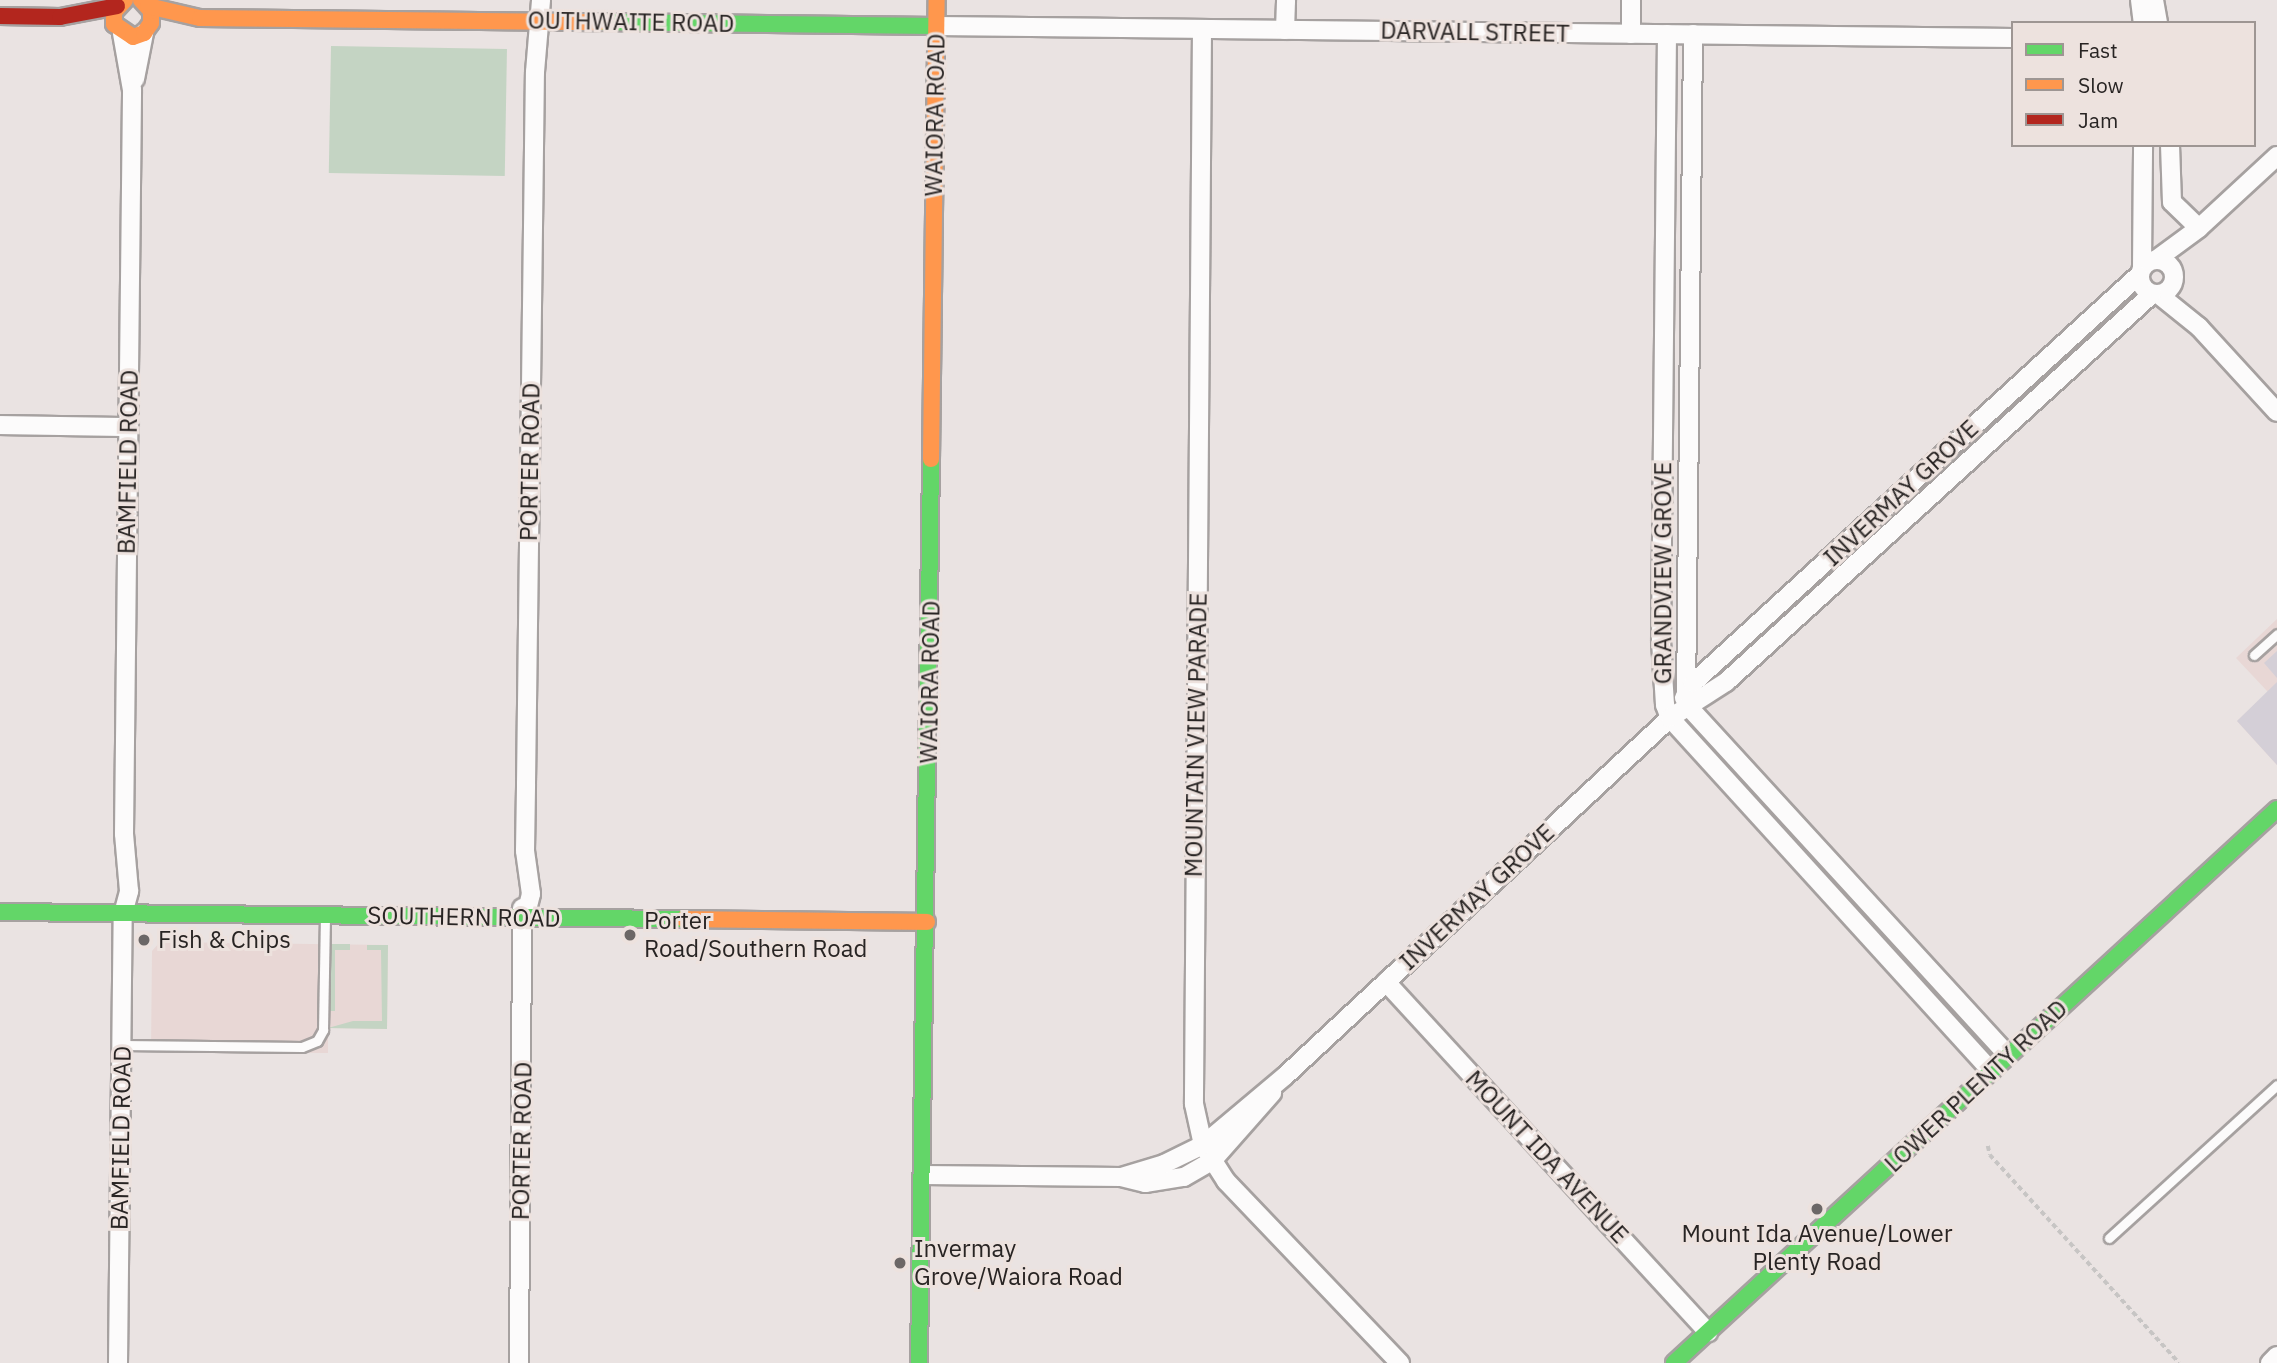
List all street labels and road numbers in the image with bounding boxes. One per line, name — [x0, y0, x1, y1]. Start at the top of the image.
street label: OUTHWAITE ROAD — [527, 6, 735, 38]
street label: DARVALL STREET — [1380, 16, 1570, 48]
street label: WAIORA ROAD — [919, 33, 951, 197]
street label: BAMFIELD ROAD — [112, 370, 144, 554]
street label: PORTER ROAD — [514, 383, 546, 541]
street label: INVERMAY GROVE — [1818, 414, 1984, 572]
street label: GRANDVIEW GROVE — [1649, 462, 1677, 684]
street label: MOUNTAIN VIEW PARADE — [1179, 593, 1213, 877]
street label: WAIORA ROAD — [914, 600, 946, 764]
street label: INVERMAY GROVE — [1394, 818, 1560, 976]
street label: SOUTHERN ROAD — [367, 901, 561, 933]
street label: LOWER PLENTY ROAD — [1879, 994, 2073, 1178]
street label: BAMFIELD ROAD — [105, 1046, 137, 1230]
street label: PORTER ROAD — [506, 1062, 538, 1220]
street label: MOUNT IDA AVENUE — [1459, 1065, 1635, 1249]

